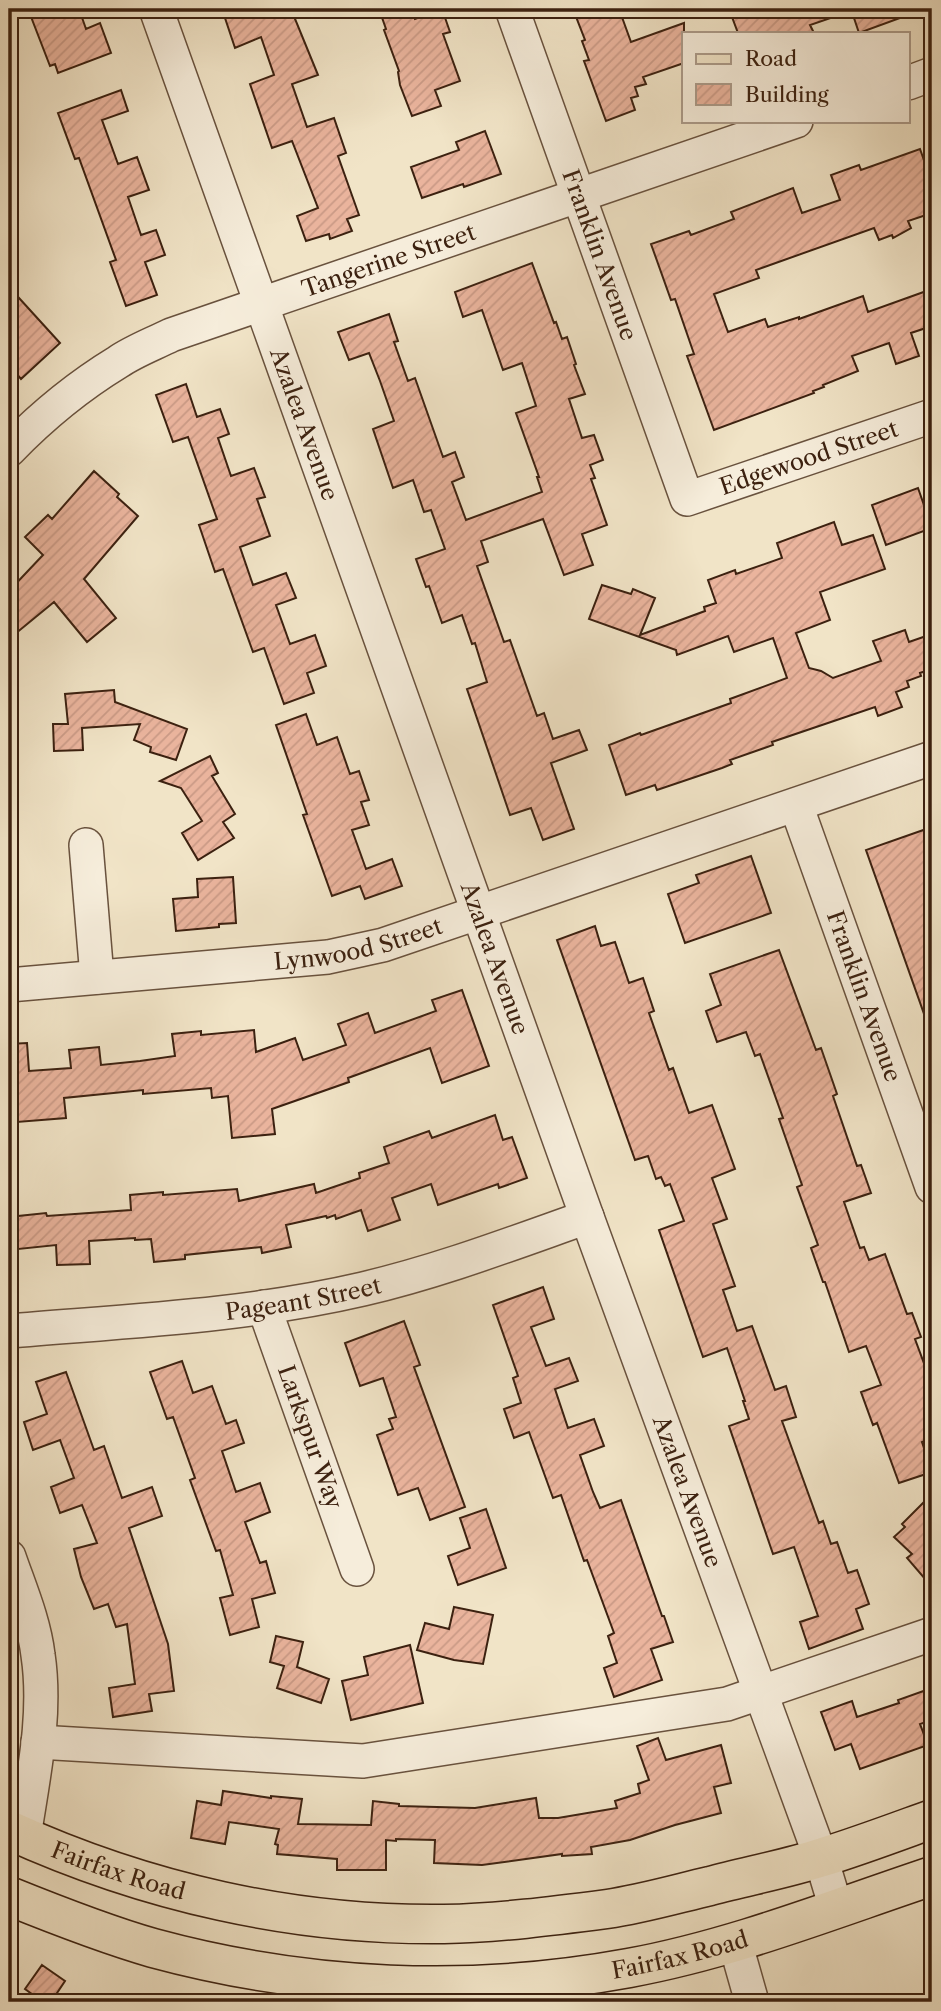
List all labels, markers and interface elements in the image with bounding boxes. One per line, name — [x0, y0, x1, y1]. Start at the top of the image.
legend — [682, 32, 909, 122]
text: Road — [745, 46, 797, 71]
text: Building — [745, 82, 830, 107]
street label: Franklin Avenue — [556, 166, 643, 344]
street label: Tangerine Street — [298, 218, 479, 303]
street label: Azalea Avenue — [264, 344, 344, 504]
street label: Edgewood Street — [716, 415, 902, 501]
street label: Azalea Avenue — [454, 878, 535, 1038]
street label: Franklin Avenue — [821, 907, 907, 1086]
street label: Lynwood Street — [272, 912, 446, 976]
street label: Pageant Street — [223, 1271, 384, 1326]
street label: Larkspur Way — [272, 1361, 349, 1513]
street label: Azalea Avenue — [646, 1411, 728, 1571]
street label: Fairfax Road — [47, 1836, 188, 1906]
street label: Fairfax Road — [610, 1925, 752, 1985]

